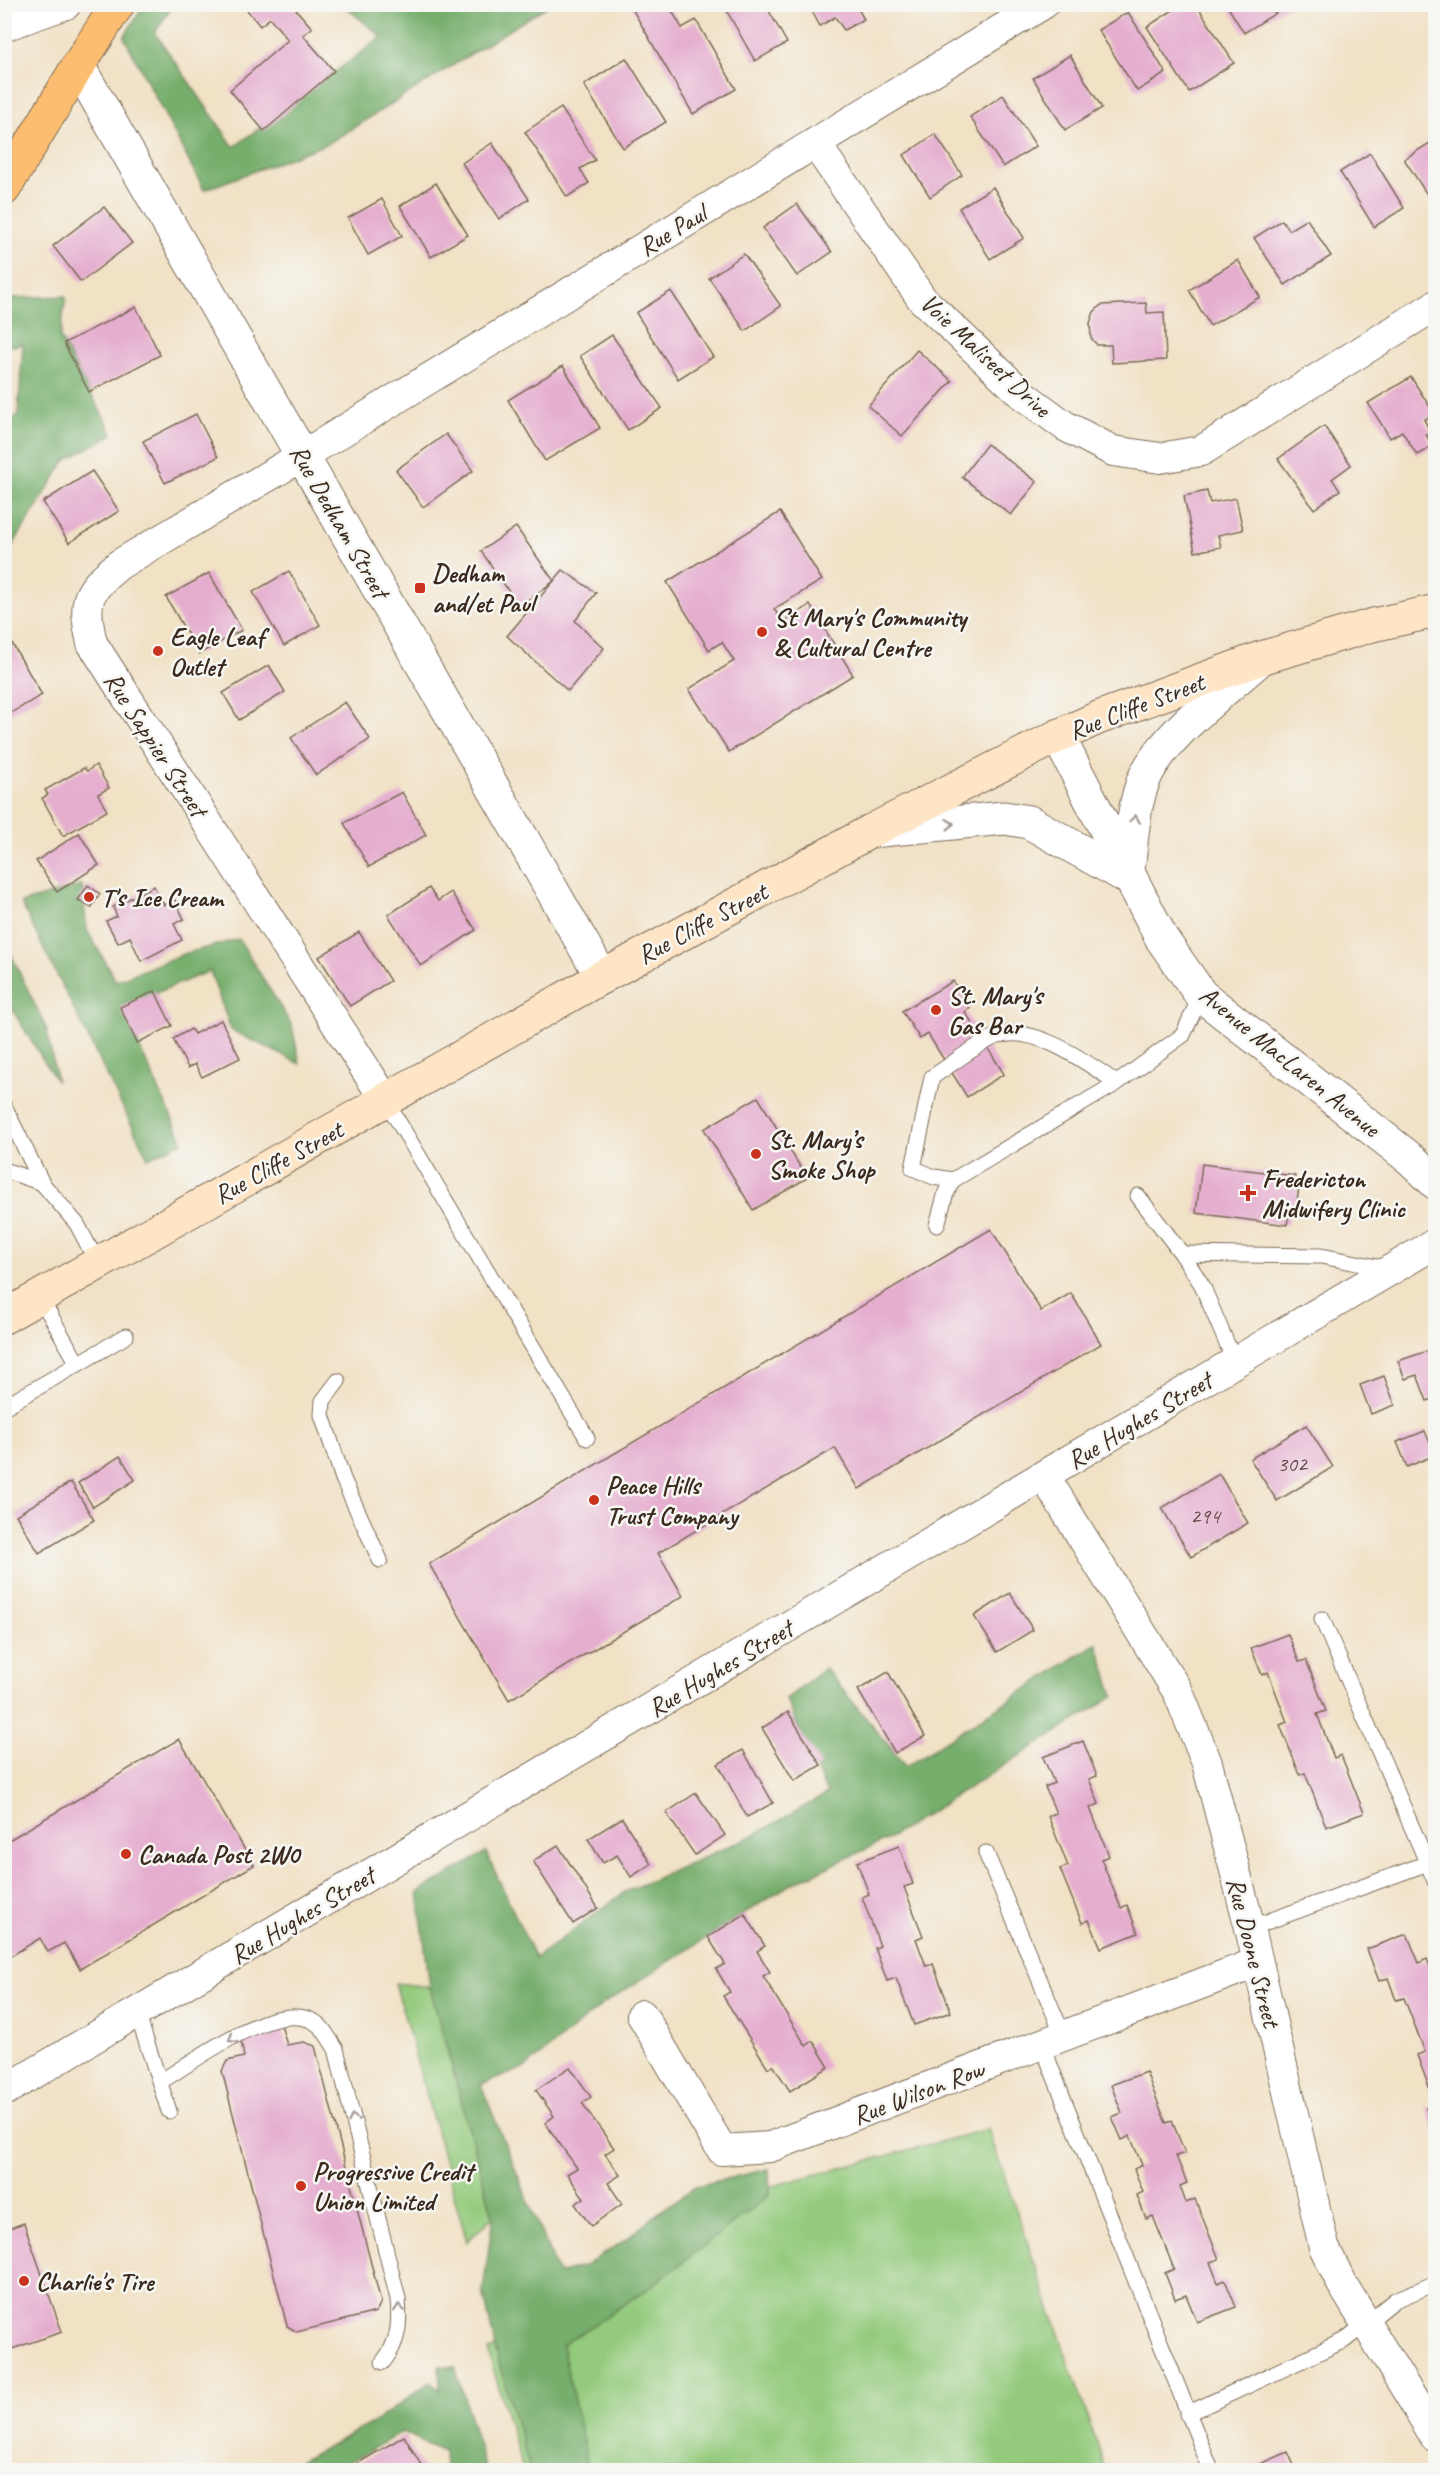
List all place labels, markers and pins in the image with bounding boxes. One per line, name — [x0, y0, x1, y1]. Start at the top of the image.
place label: Dedham and/et Paul — [432, 557, 538, 620]
marker: Dedham and/et Paul — [413, 581, 427, 595]
place label: St Mary's Community & Cultural Centre — [774, 601, 969, 664]
place label: Eagle Leaf Outlet — [170, 620, 270, 683]
marker: St Mary's Community & Cultural Centre — [755, 625, 769, 639]
marker: Eagle Leaf Outlet — [151, 644, 165, 658]
place label: T's Ice Cream — [101, 881, 225, 914]
marker: T's Ice Cream — [82, 890, 96, 904]
place label: St. Mary's Gas Bar — [948, 979, 1045, 1042]
marker: St. Mary's Gas Bar — [929, 1003, 943, 1017]
place label: St. Mary’s Smoke Shop — [768, 1123, 877, 1186]
marker: St. Mary’s Smoke Shop — [749, 1147, 763, 1161]
place label: Fredericton Midwifery Clinic — [1262, 1162, 1406, 1225]
marker: Fredericton Midwifery Clinic — [1239, 1184, 1257, 1202]
place label: Peace Hills Trust Company — [606, 1469, 740, 1532]
marker: Peace Hills Trust Company — [587, 1493, 601, 1507]
place label: Canada Post 2W0 — [138, 1838, 301, 1871]
marker: Canada Post 2W0 — [119, 1847, 133, 1861]
place label: Progressive Credit Union Limited — [313, 2155, 477, 2218]
marker: Progressive Credit Union Limited — [294, 2179, 308, 2193]
place label: Charlie's Tire — [36, 2265, 156, 2298]
marker: Charlie's Tire — [17, 2274, 31, 2288]

